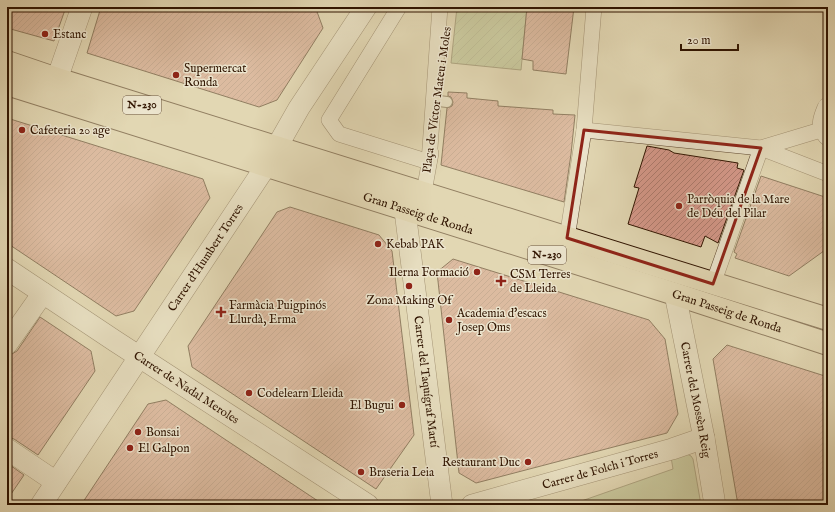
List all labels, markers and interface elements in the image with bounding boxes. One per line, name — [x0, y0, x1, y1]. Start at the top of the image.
street label: Plaça de Víctor Mateu i Moles — [419, 26, 455, 174]
scale bar — [681, 26, 738, 52]
place label: Estanc — [53, 27, 86, 42]
marker: Estanc — [40, 29, 50, 39]
text: 20 m — [687, 33, 710, 48]
place label: Supermercat Ronda — [184, 61, 246, 90]
marker: Supermercat Ronda — [171, 70, 181, 80]
road number: N-230 — [123, 96, 161, 114]
place label: Cafeteria 20 age — [30, 123, 110, 138]
marker: Cafeteria 20 age — [17, 125, 27, 135]
street label: Gran Passeig de Ronda — [361, 189, 476, 238]
place label: Parròquia de la Mare de Déu del Pilar — [687, 192, 790, 221]
street label: Carrer d'Humbert Torres — [164, 201, 246, 314]
marker: Parròquia de la Mare de Déu del Pilar — [674, 201, 684, 211]
place label: Kebab PAK — [386, 237, 445, 252]
marker: Kebab PAK — [373, 239, 383, 249]
road number: N-230 — [528, 246, 566, 264]
place label: Ilerna Formació — [389, 265, 470, 280]
marker: Ilerna Formació — [472, 267, 482, 277]
place label: CSM Terres de Lleida — [510, 267, 570, 296]
marker: CSM Terres de Lleida — [495, 275, 507, 287]
marker: Zona Making Of — [404, 281, 414, 291]
street label: Gran Passeig de Ronda — [670, 286, 785, 336]
place label: Zona Making Of — [367, 293, 454, 308]
place label: Farmàcia Puigpinós Llurdà, Erma — [229, 298, 326, 327]
place label: Academia d'escacs Josep Oms — [455, 306, 547, 336]
marker: Farmàcia Puigpinós Llurdà, Erma — [216, 307, 226, 317]
street label: Carrer del Taquígraf Martí — [411, 315, 442, 449]
marker: Academia d'escacs Josep Oms — [444, 315, 454, 325]
street label: Carrer del Mossèn Reig — [677, 341, 715, 459]
street label: Carrer de Nadal Meroles — [131, 348, 242, 427]
place label: Codelearn Lleida — [257, 386, 344, 401]
marker: Codelearn Lleida — [244, 388, 254, 398]
place label: El Bugui — [350, 398, 394, 413]
marker: El Bugui — [397, 400, 407, 410]
place label: Bonsai — [146, 425, 179, 440]
marker: Bonsai — [133, 427, 143, 437]
place label: El Galpon — [138, 441, 190, 457]
marker: El Galpon — [125, 443, 135, 453]
street label: Carrer de Folch i Torres — [540, 446, 660, 492]
place label: Restaurant Duc — [442, 455, 520, 470]
marker: Restaurant Duc — [523, 457, 533, 467]
place label: Braseria Leia — [369, 465, 435, 480]
marker: Braseria Leia — [356, 467, 366, 477]

